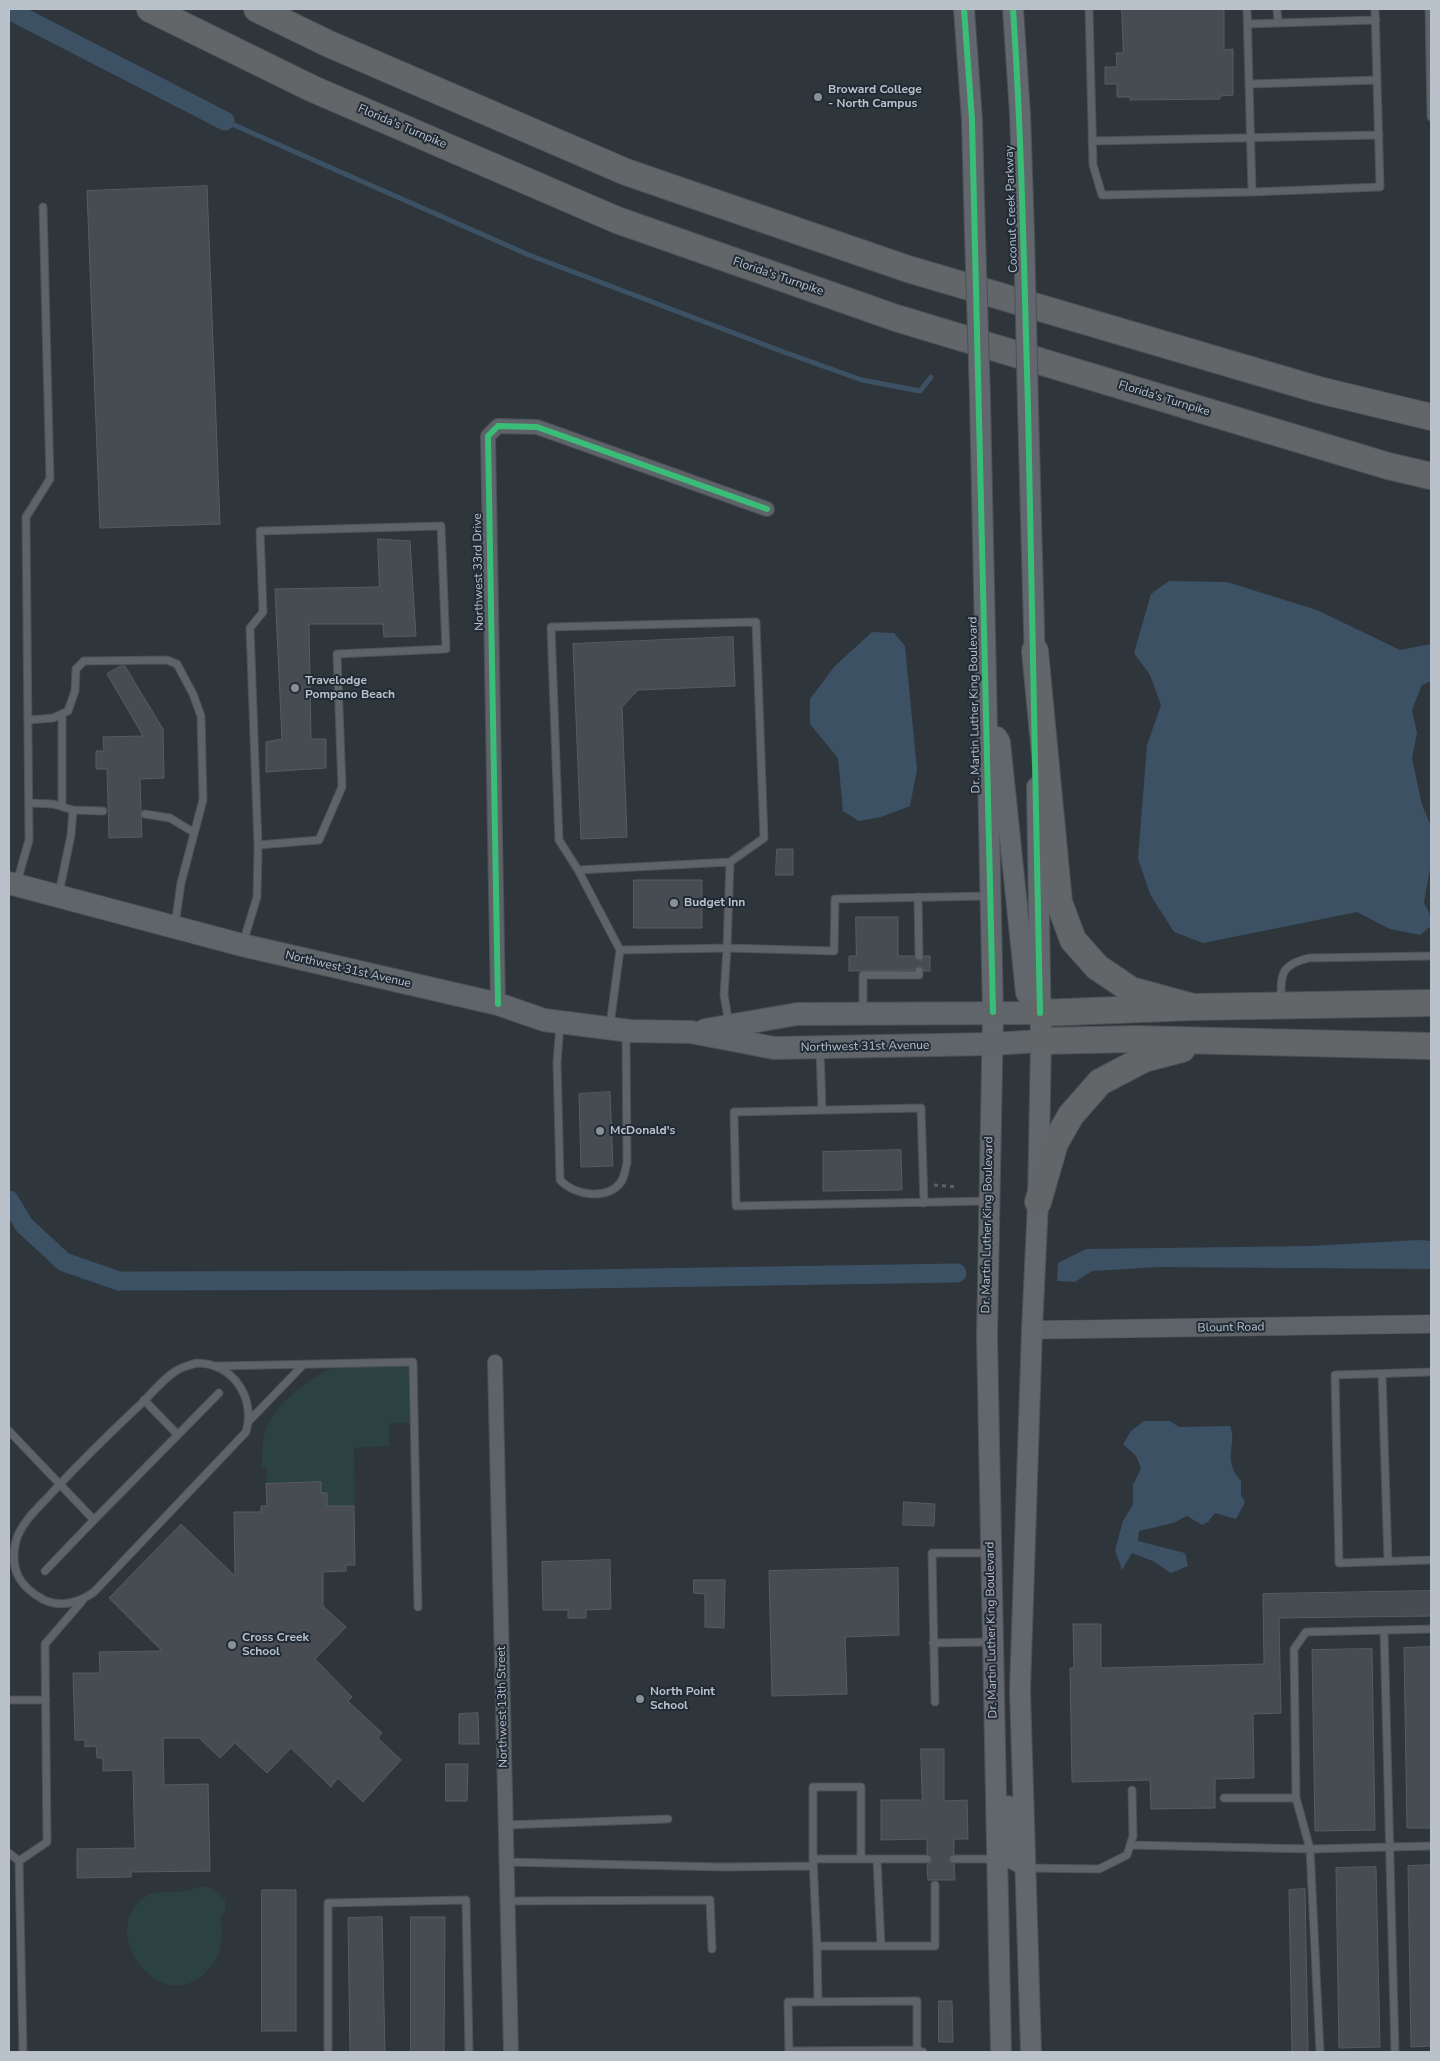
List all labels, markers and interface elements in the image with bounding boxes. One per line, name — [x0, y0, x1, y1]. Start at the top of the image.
place label: Broward College - North Campus — [828, 83, 922, 111]
marker: Broward College - North Campus — [812, 91, 824, 103]
street label: Florida's Turnpike — [356, 102, 448, 152]
street label: Coconut Creek Parkway — [1003, 145, 1021, 273]
street label: Florida's Turnpike — [731, 255, 825, 299]
street label: Florida's Turnpike — [1117, 378, 1211, 420]
street label: Northwest 33rd Drive — [471, 513, 487, 631]
street label: Dr. Martin Luther King Boulevard — [966, 616, 984, 794]
place label: Travelodge Pompano Beach — [305, 674, 395, 702]
marker: Travelodge Pompano Beach — [289, 682, 301, 694]
place label: Budget Inn — [684, 896, 745, 910]
marker: Budget Inn — [668, 897, 680, 909]
street label: Northwest 31st Avenue — [284, 949, 412, 991]
street label: Northwest 31st Avenue — [801, 1039, 929, 1055]
place label: McDonald's — [610, 1124, 675, 1138]
marker: McDonald's — [594, 1125, 606, 1137]
street label: Dr. Martin Luther King Boulevard — [979, 1136, 997, 1314]
street label: Blount Road — [1197, 1320, 1265, 1336]
street label: Dr. Martin Luther King Boulevard — [983, 1541, 1001, 1719]
place label: Cross Creek School — [242, 1631, 309, 1659]
marker: Cross Creek School — [226, 1639, 238, 1651]
street label: Northwest 13th Street — [495, 1646, 511, 1768]
place label: North Point School — [650, 1685, 715, 1713]
marker: North Point School — [634, 1693, 646, 1705]

